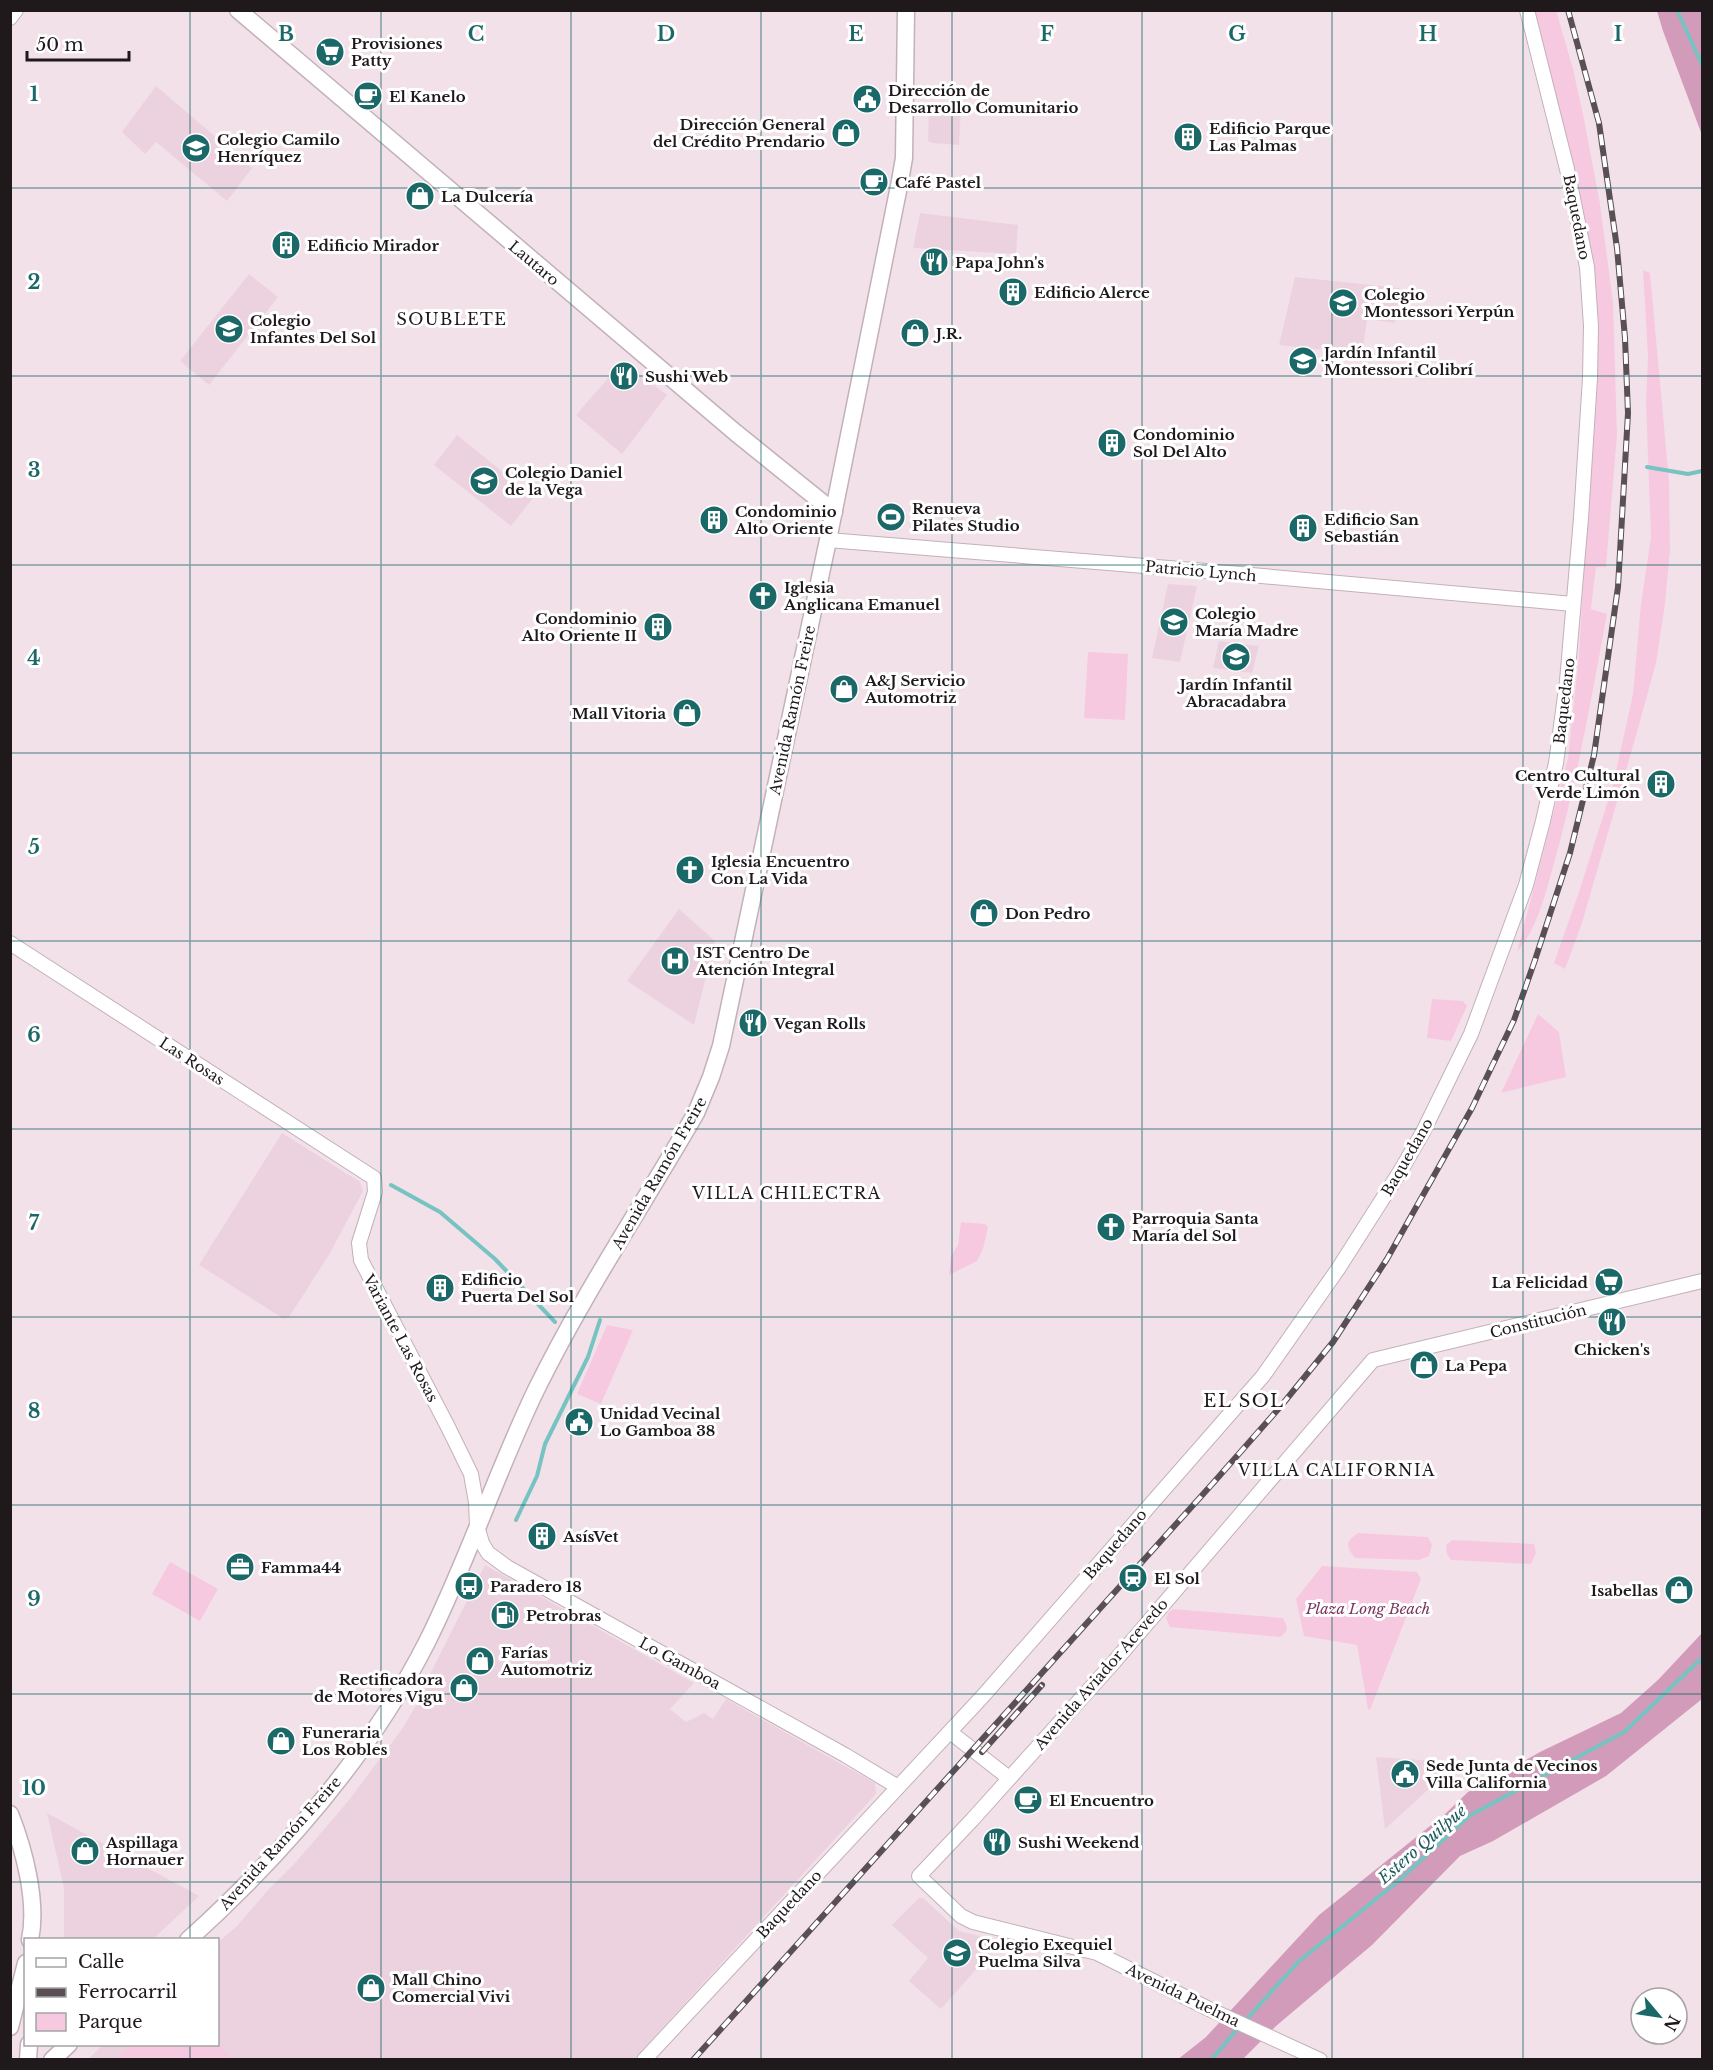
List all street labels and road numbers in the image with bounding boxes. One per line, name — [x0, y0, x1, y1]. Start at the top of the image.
street label: Baquedano — [1559, 173, 1595, 262]
street label: Lautaro — [505, 236, 563, 290]
street label: Patricio Lynch — [1145, 557, 1257, 585]
street label: Avenida Ramón Freire — [765, 623, 819, 798]
street label: Baquedano — [1549, 657, 1579, 745]
street label: Las Rosas — [156, 1033, 228, 1089]
street label: Avenida Ramón Freire — [607, 1093, 710, 1254]
street label: Baquedano — [1377, 1114, 1437, 1199]
street label: Variante Las Rosas — [359, 1270, 443, 1405]
street label: Constitución — [1488, 1300, 1588, 1342]
street label: Baquedano — [1079, 1505, 1151, 1583]
street label: Avenida Aviador Acevedo — [1029, 1594, 1172, 1754]
street label: Lo Gamboa — [636, 1633, 725, 1694]
street label: Avenida Ramón Freire — [214, 1772, 345, 1914]
street label: Baquedano — [752, 1866, 826, 1942]
street label: Avenida Puelma — [1122, 1959, 1244, 2031]

